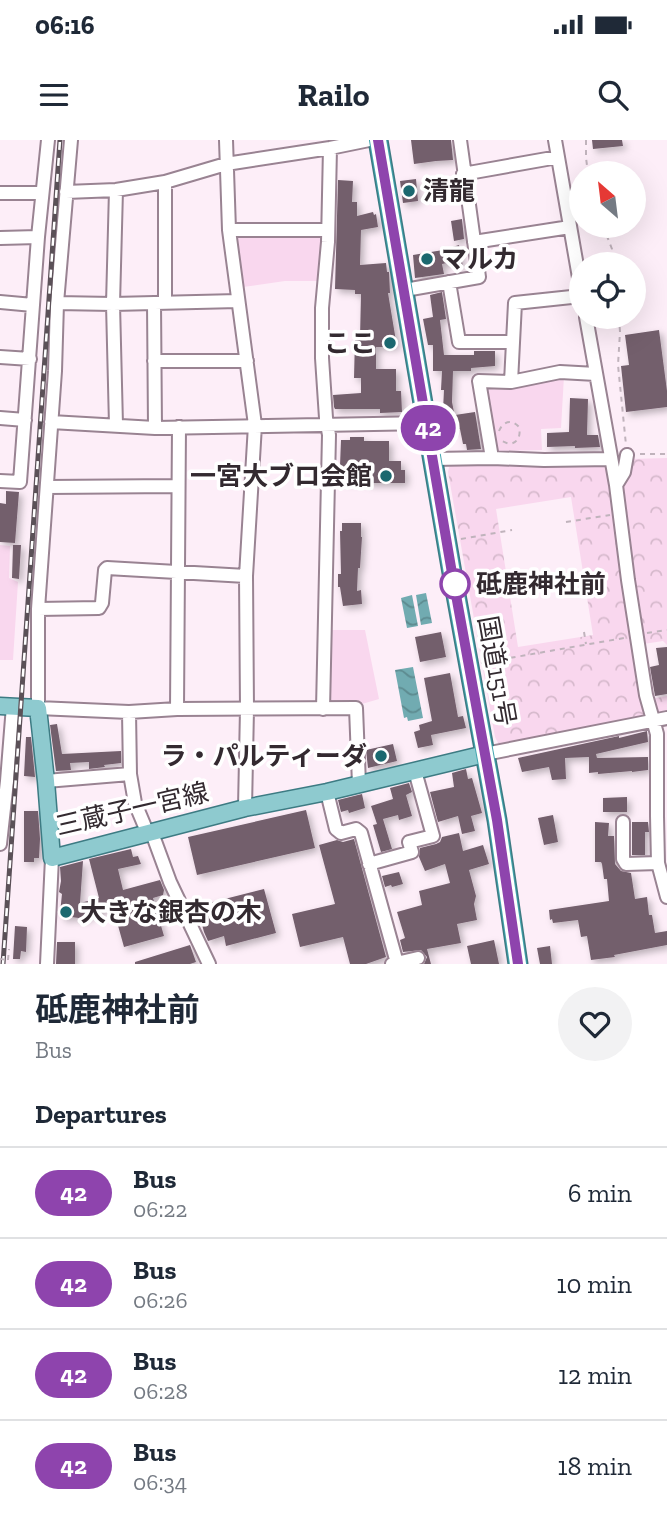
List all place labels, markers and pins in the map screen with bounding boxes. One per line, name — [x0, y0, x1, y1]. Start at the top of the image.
place label: 清龍 — [423, 175, 475, 207]
marker: 清龍 — [401, 183, 417, 199]
place label: マルカ — [441, 243, 518, 275]
marker: マルカ — [419, 251, 435, 267]
place label: ここ — [324, 327, 376, 359]
marker: ここ — [382, 335, 398, 351]
place label: 一宮大ブロ会館 — [190, 460, 372, 492]
marker: 一宮大ブロ会館 — [378, 468, 394, 484]
place label: 砥鹿神社前 — [476, 568, 606, 600]
marker: 砥鹿神社前 — [440, 569, 470, 599]
place label: ラ・パルティーダ — [161, 740, 367, 772]
marker: ラ・パルティーダ — [373, 748, 389, 764]
place label: 大きな銀杏の木 — [80, 896, 262, 928]
marker: 大きな銀杏の木 — [58, 904, 74, 920]

